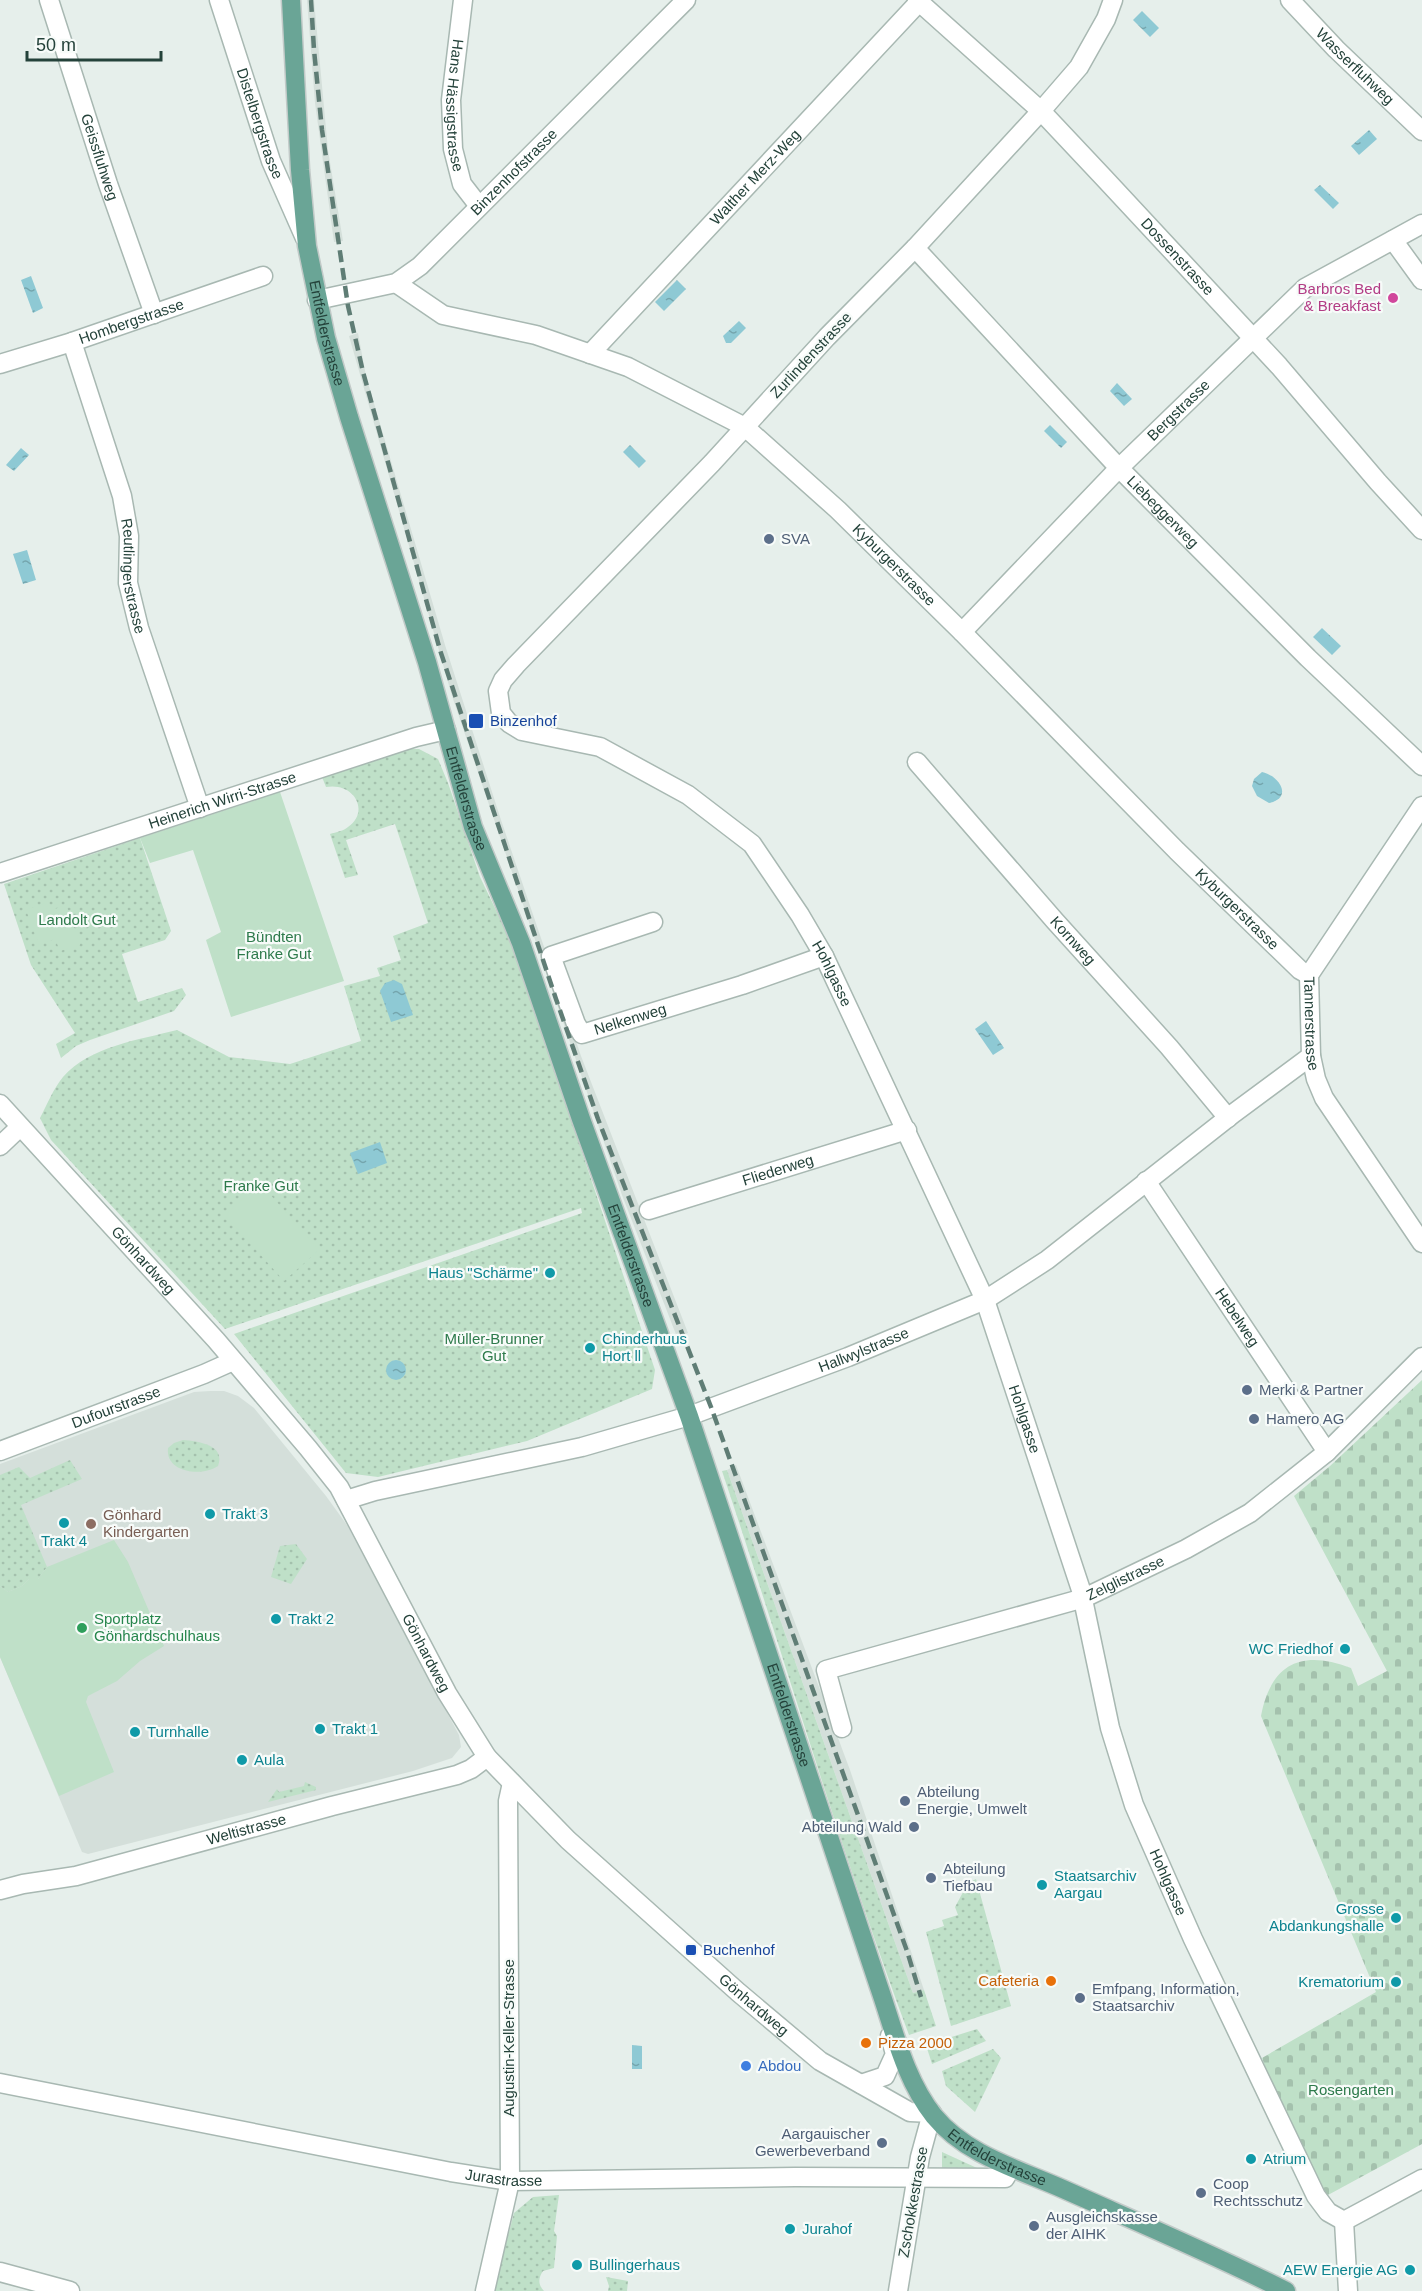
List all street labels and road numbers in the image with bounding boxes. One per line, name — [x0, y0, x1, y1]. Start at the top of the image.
street label: Wasserfluhweg — [1313, 24, 1398, 108]
street label: Hans Hässigstrasse — [443, 38, 467, 173]
street label: Distelbergstrasse — [234, 66, 287, 181]
street label: Geissfluhweg — [78, 111, 122, 203]
street label: Binzenhofstrasse — [467, 125, 560, 218]
street label: Walther Merz-Weg — [706, 126, 804, 228]
street label: Dossenstrasse — [1138, 214, 1218, 299]
street label: Entfelderstrasse — [306, 279, 349, 388]
street label: Hombergstrasse — [76, 295, 186, 347]
street label: Zurlindenstrasse — [767, 308, 855, 401]
street label: Bergstrasse — [1144, 376, 1213, 444]
street label: Liebeggerweg — [1124, 472, 1202, 551]
street label: Reutlingerstrasse — [118, 517, 149, 636]
street label: Kyburgerstrasse — [849, 520, 939, 609]
street label: Entfelderstrasse — [443, 744, 491, 853]
street label: Heinerich Wirri-Strasse — [146, 768, 298, 832]
street label: Kyburgerstrasse — [1192, 865, 1283, 953]
street label: Kornweg — [1047, 913, 1099, 968]
street label: Hohlgasse — [809, 938, 855, 1009]
street label: Tannerstrasse — [1301, 976, 1323, 1072]
street label: Nelkenweg — [592, 1000, 668, 1038]
street label: Fliederweg — [740, 1151, 815, 1189]
street label: Entfelderstrasse — [605, 1202, 658, 1309]
street label: Gönhardweg — [108, 1223, 179, 1297]
street label: Hebelweg — [1212, 1285, 1263, 1350]
street label: Hallwylstrasse — [816, 1324, 911, 1375]
street label: Dufourstrasse — [69, 1382, 163, 1431]
street label: Hohlgasse — [1006, 1383, 1044, 1455]
street label: Zelglistrasse — [1084, 1552, 1167, 1604]
street label: Gönhardweg — [399, 1611, 454, 1695]
street label: Entfelderstrasse — [764, 1661, 814, 1769]
street label: Weltistrasse — [205, 1810, 288, 1848]
street label: Hohlgasse — [1146, 1846, 1191, 1918]
street label: Augustin-Keller-Strasse — [500, 1959, 517, 2117]
street label: Gönhardweg — [716, 1970, 792, 2039]
street label: Entfelderstrasse — [945, 2125, 1049, 2189]
street label: Zschokkestrasse — [894, 2145, 931, 2259]
street label: Jurastrasse — [464, 2165, 543, 2189]

